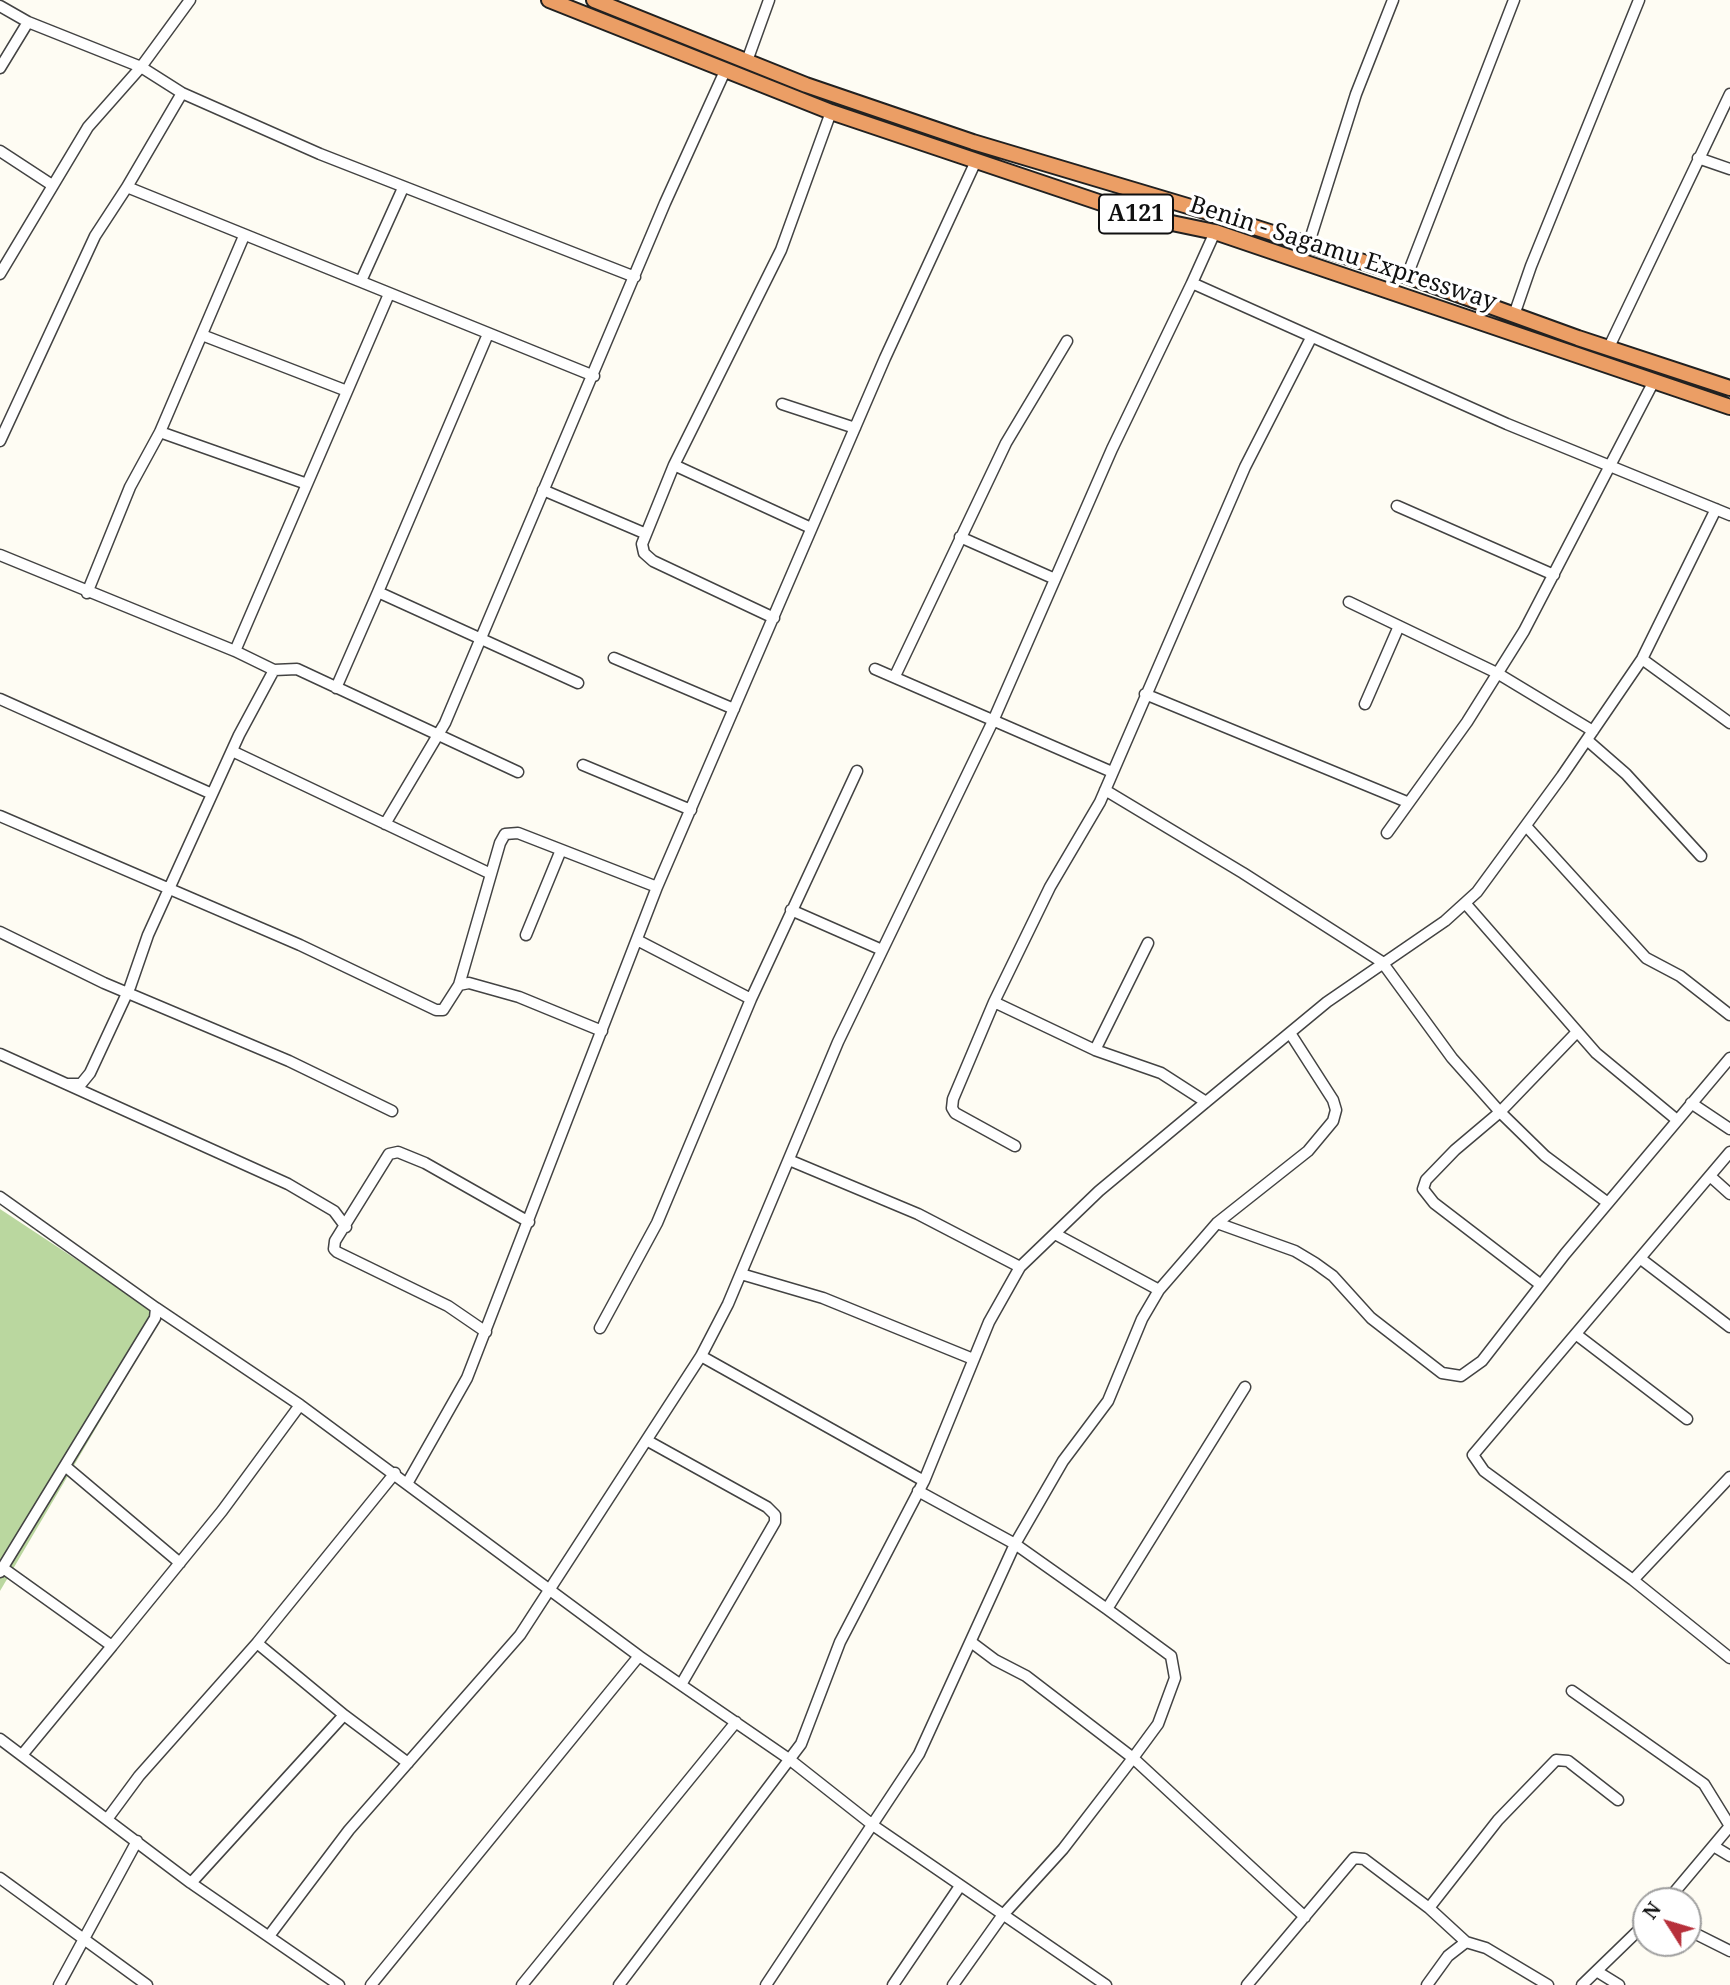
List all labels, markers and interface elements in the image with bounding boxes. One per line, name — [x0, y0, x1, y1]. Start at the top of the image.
street label: Benin - Sagamu Expressway — [1186, 191, 1500, 317]
road number: A121 — [1099, 195, 1173, 234]
north arrow — [1632, 1887, 1702, 1957]
text: N — [1637, 1897, 1667, 1924]

